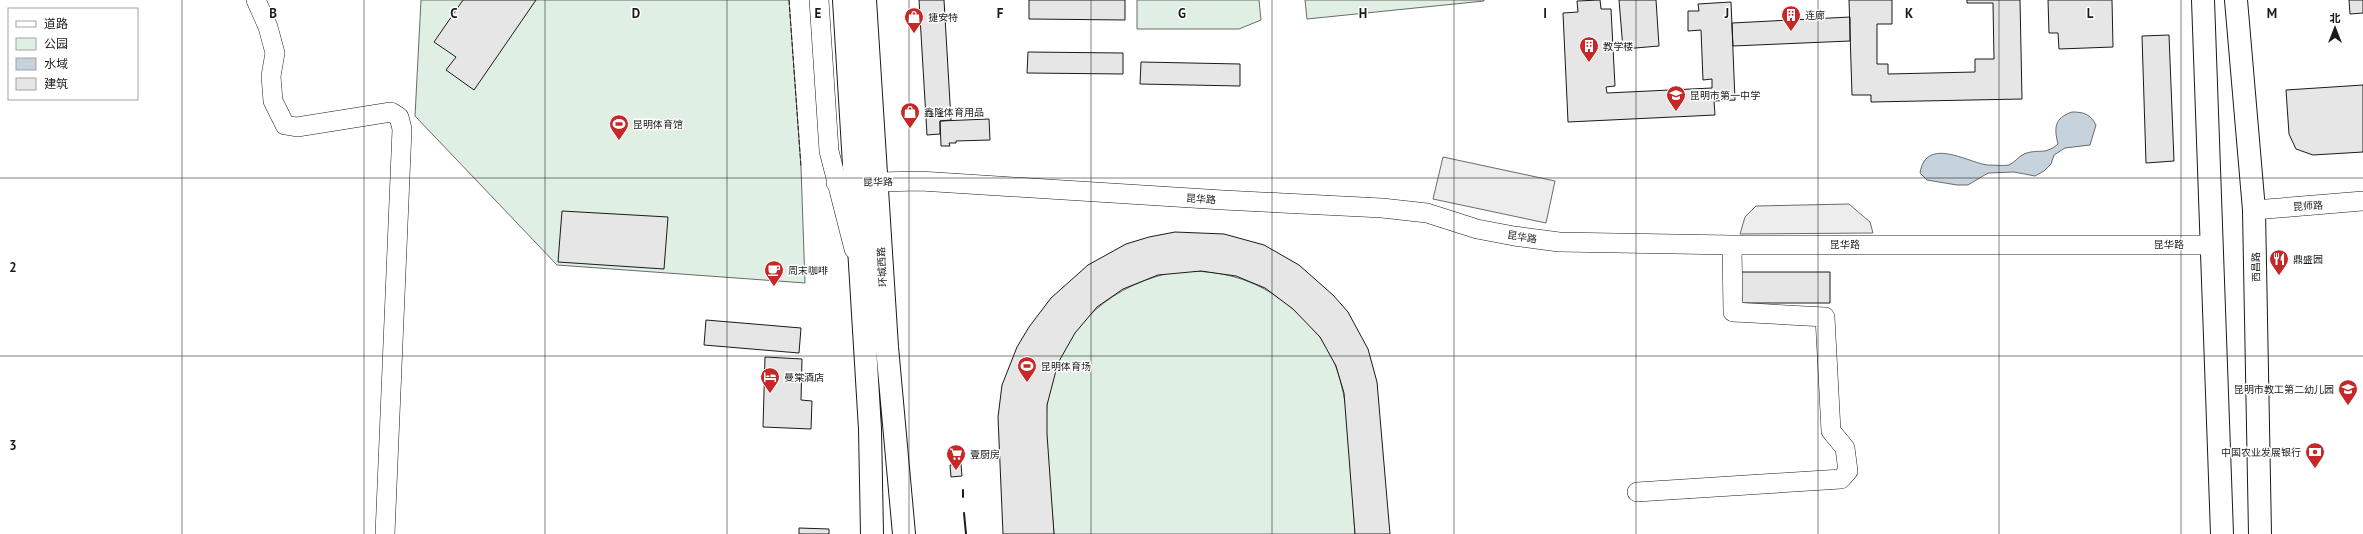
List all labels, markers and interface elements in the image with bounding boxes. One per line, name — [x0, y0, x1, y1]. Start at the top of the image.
building icon: 连廊 — [1780, 4, 1802, 32]
text: B — [269, 5, 277, 22]
text: C — [450, 5, 458, 22]
text: D — [632, 5, 640, 22]
text: E — [815, 5, 822, 22]
text: F — [997, 5, 1004, 22]
text: G — [1178, 5, 1186, 22]
text: H — [1359, 5, 1367, 22]
text: I — [1543, 5, 1547, 22]
text: J — [1724, 5, 1729, 22]
text: K — [1905, 5, 1913, 22]
text: L — [2087, 5, 2094, 22]
text: M — [2267, 5, 2277, 22]
shop icon: 捷安特 — [903, 6, 925, 34]
legend — [8, 8, 138, 100]
north arrow — [2315, 8, 2355, 48]
place label: 连廊 — [1805, 9, 1825, 22]
place label: 捷安特 — [928, 11, 958, 24]
text: 北 — [2330, 11, 2341, 25]
text: 道路 — [44, 16, 68, 31]
building icon: 教学楼 — [1578, 35, 1600, 63]
text: 公园 — [44, 36, 68, 51]
place label: 教学楼 — [1603, 40, 1633, 53]
text: 水域 — [44, 56, 68, 71]
text: 建筑 — [44, 76, 68, 91]
school or university icon: 昆明市第一中学 — [1665, 84, 1687, 112]
place label: 昆明市第一中学 — [1690, 89, 1760, 102]
shop icon: 鑫隆体育用品 — [899, 101, 921, 129]
place label: 鑫隆体育用品 — [924, 106, 984, 119]
sports icon: 昆明体育馆 — [608, 113, 630, 141]
place label: 昆明体育馆 — [633, 118, 683, 131]
street label: 昆华路 — [863, 175, 893, 189]
street label: 昆华路 — [1186, 191, 1216, 207]
street label: 昆师路 — [2293, 198, 2323, 214]
street label: 昆华路 — [1506, 228, 1538, 246]
street label: 昆华路 — [1830, 238, 1860, 251]
street label: 昆华路 — [2154, 238, 2184, 251]
street label: 环城西路 — [874, 247, 890, 287]
restaurant icon: 鼎盛园 — [2268, 248, 2290, 276]
street label: 西昌路 — [2249, 252, 2263, 282]
place label: 鼎盛园 — [2293, 253, 2323, 266]
text: 2 — [9, 259, 17, 276]
cafe icon: 周末咖啡 — [763, 259, 785, 287]
place label: 周末咖啡 — [788, 264, 828, 277]
sports icon: 昆明体育场 — [1016, 355, 1038, 383]
place label: 昆明体育场 — [1041, 360, 1091, 373]
hotel icon: 曼棠酒店 — [759, 366, 781, 394]
place label: 曼棠酒店 — [784, 371, 824, 384]
school or university icon: 昆明市教工第二幼儿园 — [2337, 378, 2359, 406]
place label: 昆明市教工第二幼儿园 — [2234, 383, 2334, 396]
text: 3 — [9, 437, 17, 454]
bank icon: 中国农业发展银行 — [2304, 441, 2326, 469]
supermarket icon: 壹厨房 — [945, 443, 967, 471]
place label: 中国农业发展银行 — [2221, 446, 2301, 459]
place label: 壹厨房 — [970, 448, 1000, 461]

